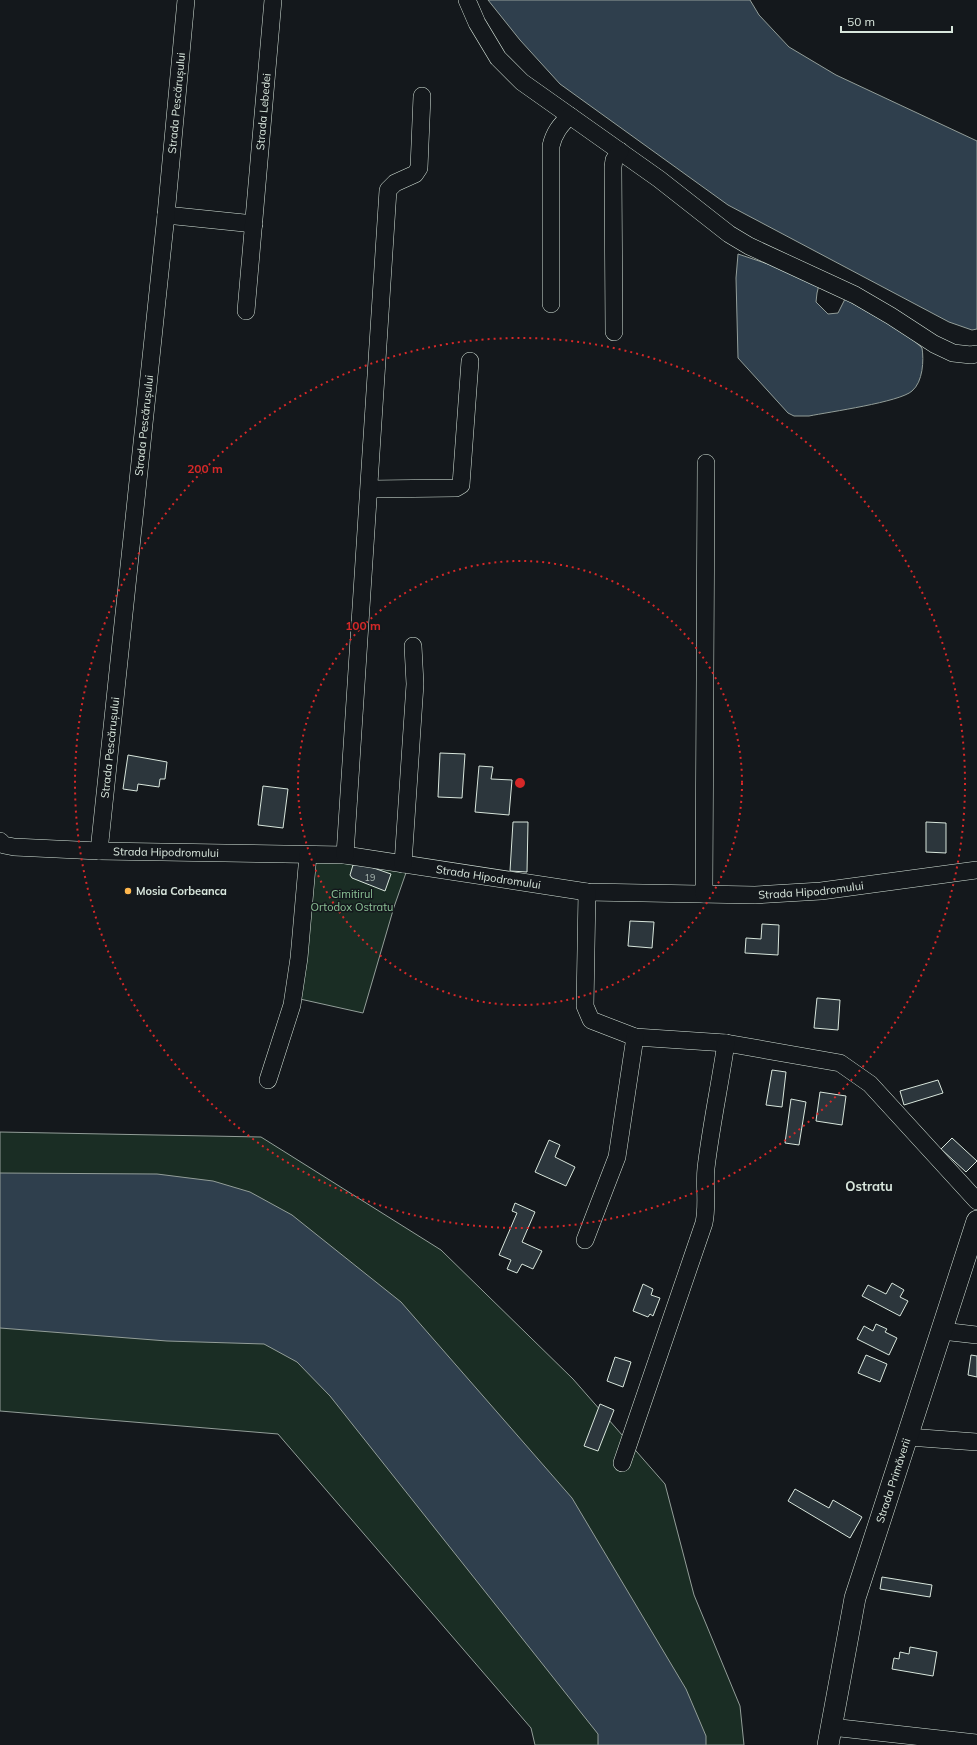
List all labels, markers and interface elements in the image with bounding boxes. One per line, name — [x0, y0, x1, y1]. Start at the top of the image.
scale bar — [841, 8, 952, 34]
text: 50 m — [847, 14, 875, 29]
street label: Strada Pescărușului — [165, 52, 188, 154]
street label: Strada Lebedei — [253, 73, 274, 151]
street label: Strada Pescărușului — [132, 374, 156, 477]
text: 200 m — [187, 461, 223, 476]
text: 100 m — [345, 618, 381, 633]
street label: Strada Pescărușului — [98, 696, 122, 799]
centre of rings — [513, 776, 527, 790]
street label: Strada Hipodromului — [113, 844, 219, 860]
street label: Strada Hipodromului — [435, 862, 542, 892]
house number: 19 — [365, 872, 375, 883]
street label: Strada Hipodromului — [758, 878, 864, 902]
place label: Mosia Corbeanca — [136, 884, 227, 898]
marker: Mosia Corbeanca — [123, 886, 133, 896]
park label: Cimitirul Ortodox Ostratu — [311, 887, 393, 914]
district label: Ostratu — [845, 1178, 893, 1194]
street label: Strada Primăverii — [873, 1436, 913, 1525]

